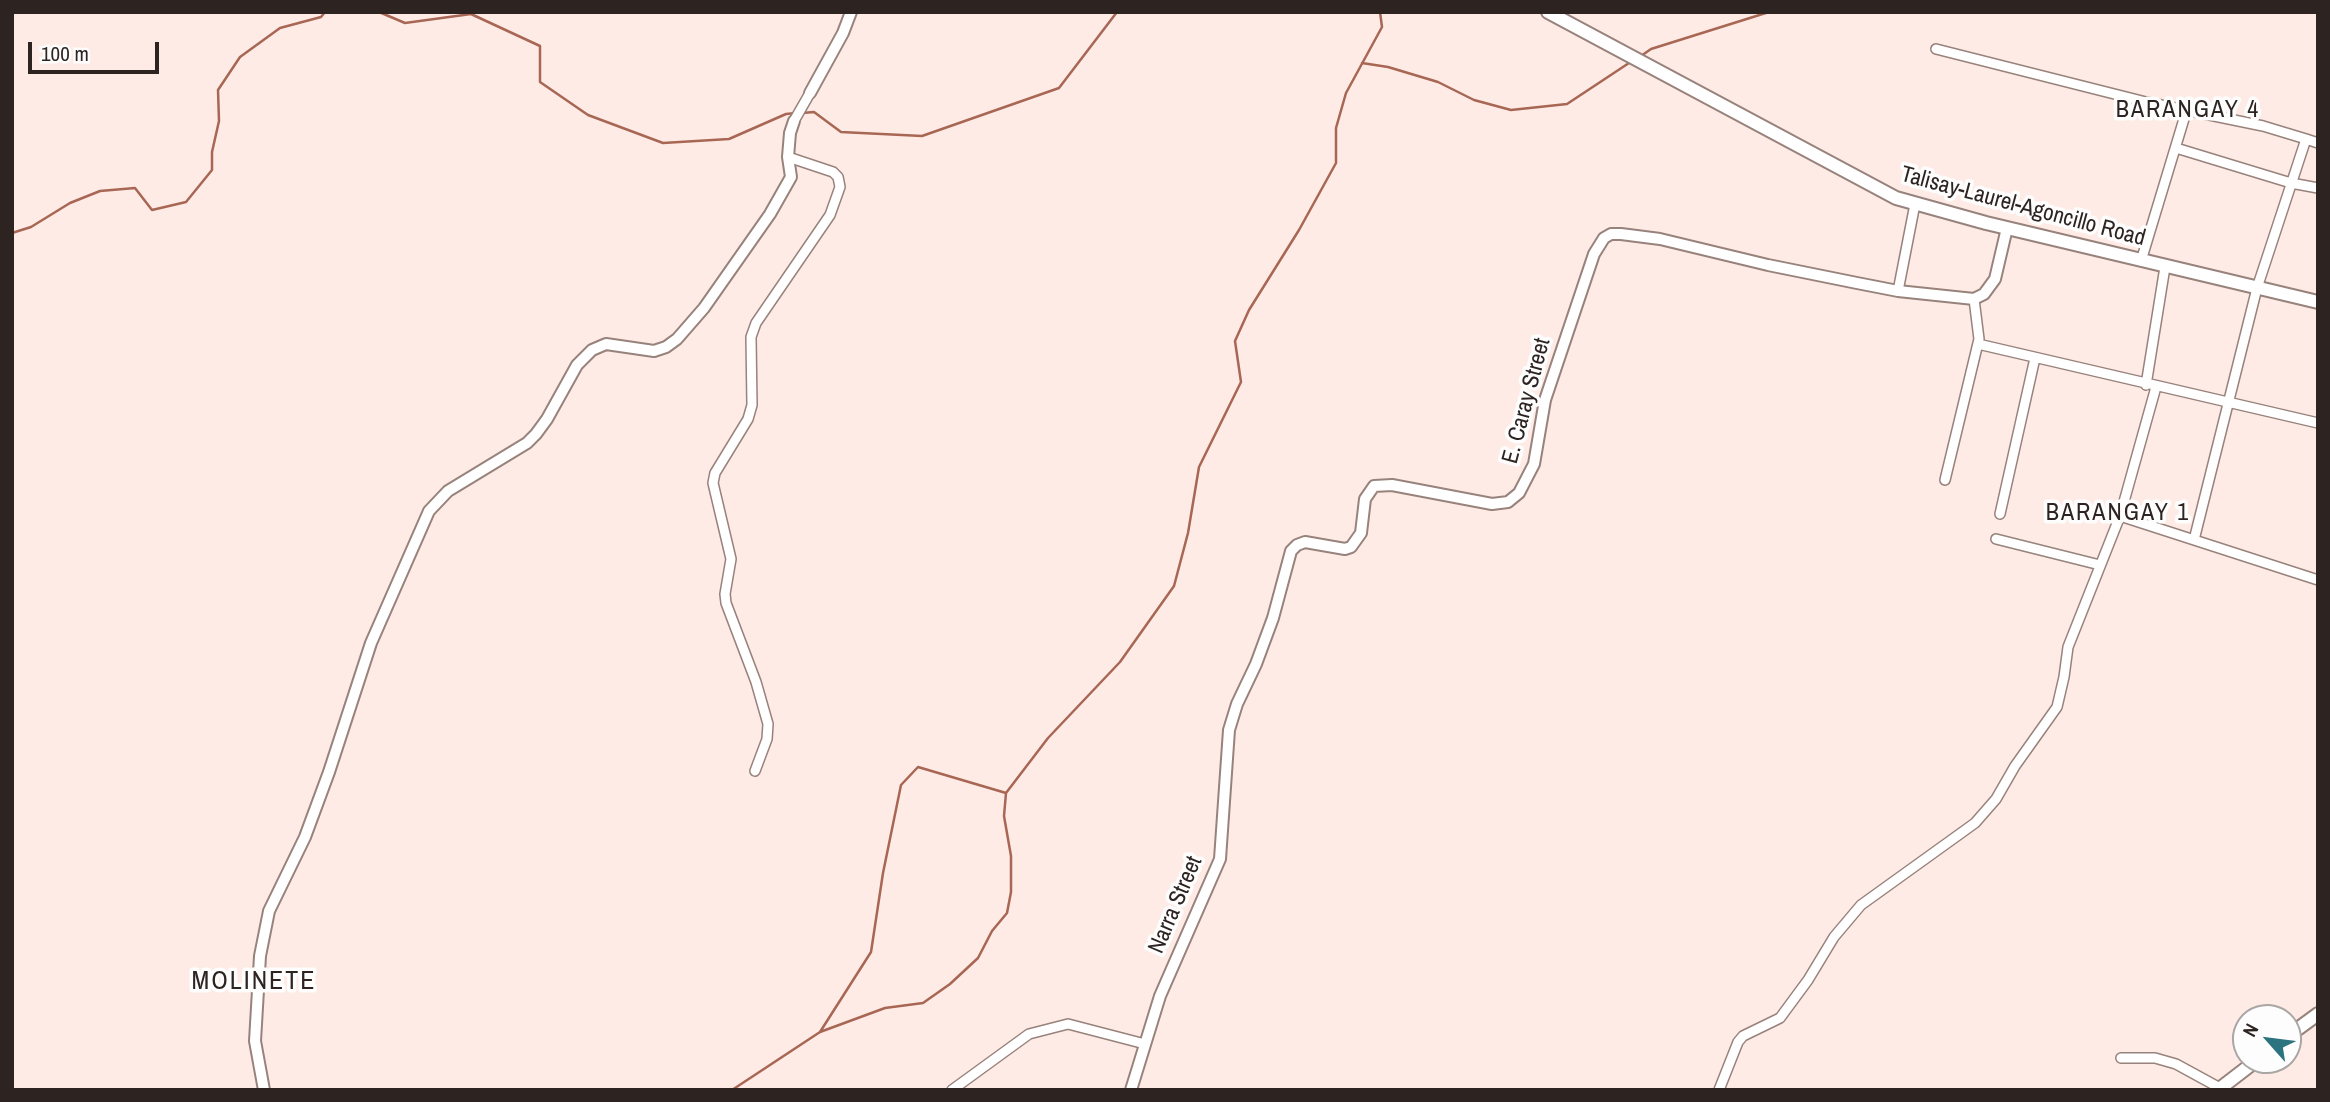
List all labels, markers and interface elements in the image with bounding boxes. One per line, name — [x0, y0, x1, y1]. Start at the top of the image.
scale bar — [32, 28, 163, 72]
text: 100 m — [41, 39, 89, 68]
district label: BARANGAY 4 — [2117, 97, 2259, 125]
street label: Talisay-Laurel-Agoncillo Road — [1898, 161, 2148, 253]
street label: E. Caray Street — [1497, 335, 1557, 467]
district label: BARANGAY 1 — [2047, 500, 2189, 528]
street label: Narra Street — [1143, 852, 1209, 958]
district label: MOLINETE — [193, 966, 315, 998]
north arrow — [2232, 1004, 2302, 1074]
text: N — [2236, 1019, 2264, 1041]

